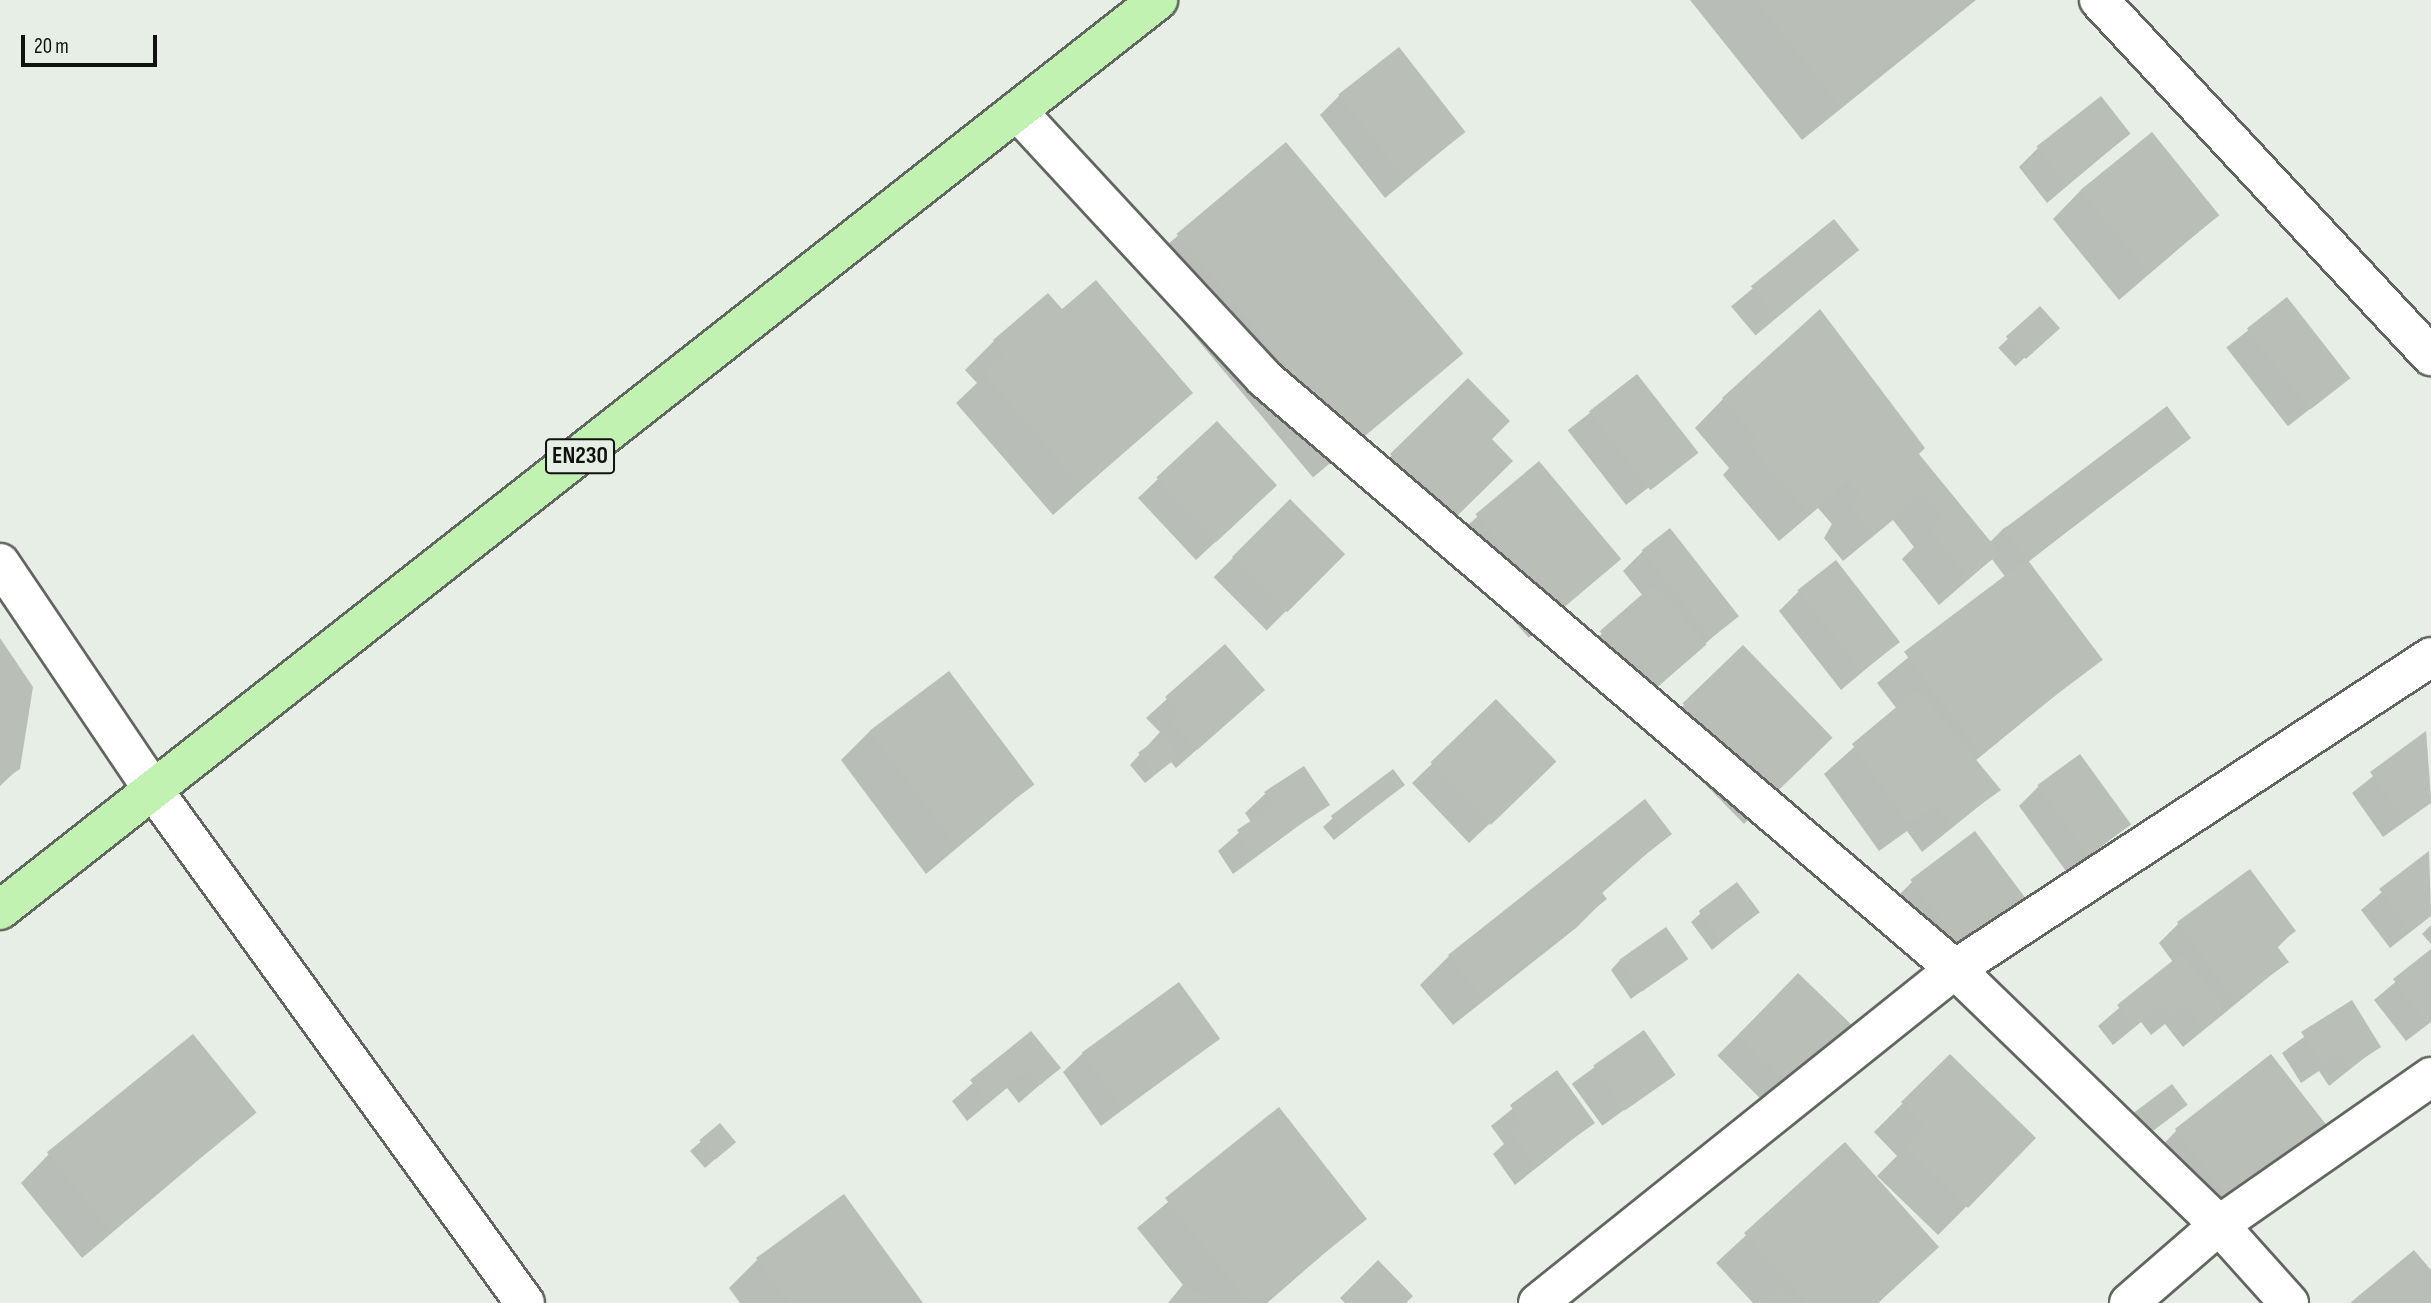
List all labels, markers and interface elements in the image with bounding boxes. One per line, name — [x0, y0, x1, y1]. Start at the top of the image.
scale bar — [24, 21, 161, 65]
text: 20 m — [34, 34, 69, 59]
road number: EN230 — [545, 435, 615, 476]

